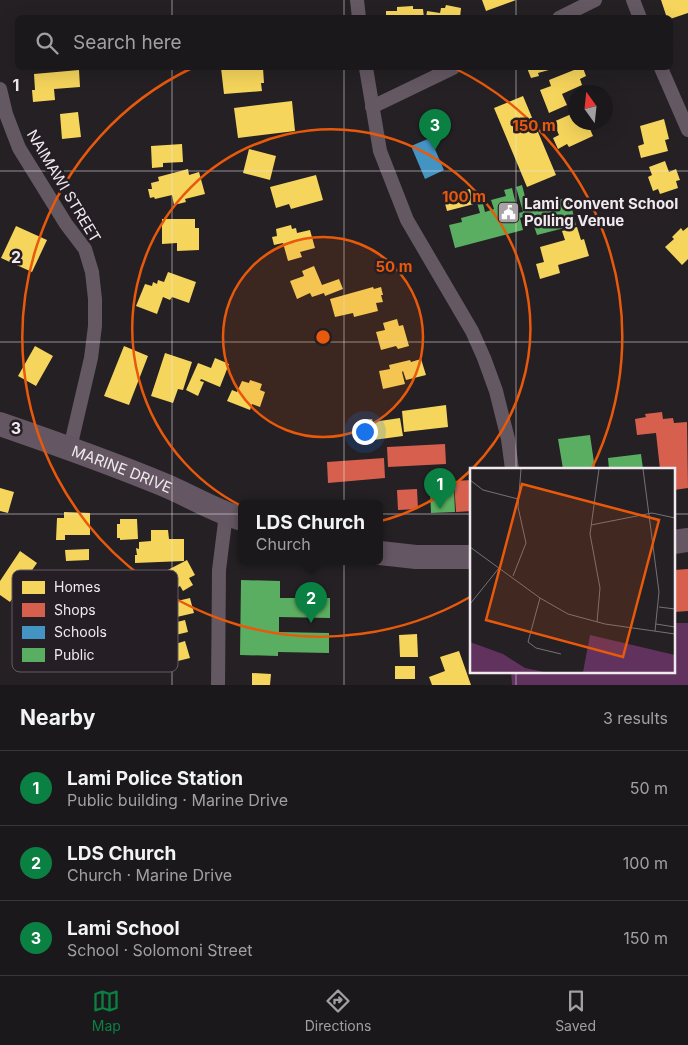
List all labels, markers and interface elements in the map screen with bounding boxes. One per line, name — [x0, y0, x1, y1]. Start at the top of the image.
search box — [15, 15, 673, 70]
icon: search — [33, 29, 61, 57]
text: Search here — [73, 31, 182, 54]
text: 1 — [13, 75, 19, 95]
north arrow — [568, 85, 613, 130]
pin: 3 — [419, 109, 451, 150]
text: 150 m — [512, 116, 556, 135]
street label: NAIMAWI STREET — [23, 126, 105, 246]
text: 100 m — [442, 187, 486, 206]
place label: Lami Convent School Polling Venue — [524, 194, 678, 230]
public building icon: Lami Convent School Polling Venue — [496, 200, 520, 224]
text: 2 — [11, 247, 21, 267]
text: 50 m — [376, 257, 412, 276]
centre of rings — [314, 328, 332, 346]
text: 3 — [11, 418, 21, 438]
your location — [352, 419, 378, 445]
street label: MARINE DRIVE — [69, 441, 175, 497]
pin: 1 — [424, 468, 456, 509]
inset map — [470, 468, 676, 672]
popup — [238, 500, 383, 565]
text: LDS Church — [256, 511, 365, 534]
text: Church — [256, 534, 311, 554]
legend — [12, 570, 178, 672]
text: Homes — [54, 578, 101, 595]
pin: 2 — [295, 582, 327, 623]
text: Shops — [54, 601, 96, 618]
text: Schools — [54, 623, 107, 640]
text: Public — [54, 646, 95, 663]
text: Nearby — [20, 705, 95, 730]
text: 3 results — [603, 708, 668, 728]
text: Lami Police Station — [67, 767, 243, 790]
text: 1 — [33, 778, 39, 798]
text: 50 m — [630, 778, 668, 798]
text: Public building · Marine Drive — [67, 790, 288, 810]
text: LDS Church — [67, 842, 176, 865]
text: 2 — [31, 853, 41, 873]
text: 100 m — [623, 853, 668, 873]
text: Church · Marine Drive — [67, 865, 232, 885]
text: Lami School — [67, 917, 180, 940]
text: 3 — [31, 928, 41, 948]
text: 150 m — [623, 928, 668, 948]
text: School · Solomoni Street — [67, 940, 252, 960]
tab: Map — [92, 987, 121, 1034]
tab: Directions — [305, 987, 371, 1034]
tab: Saved — [555, 987, 596, 1034]

